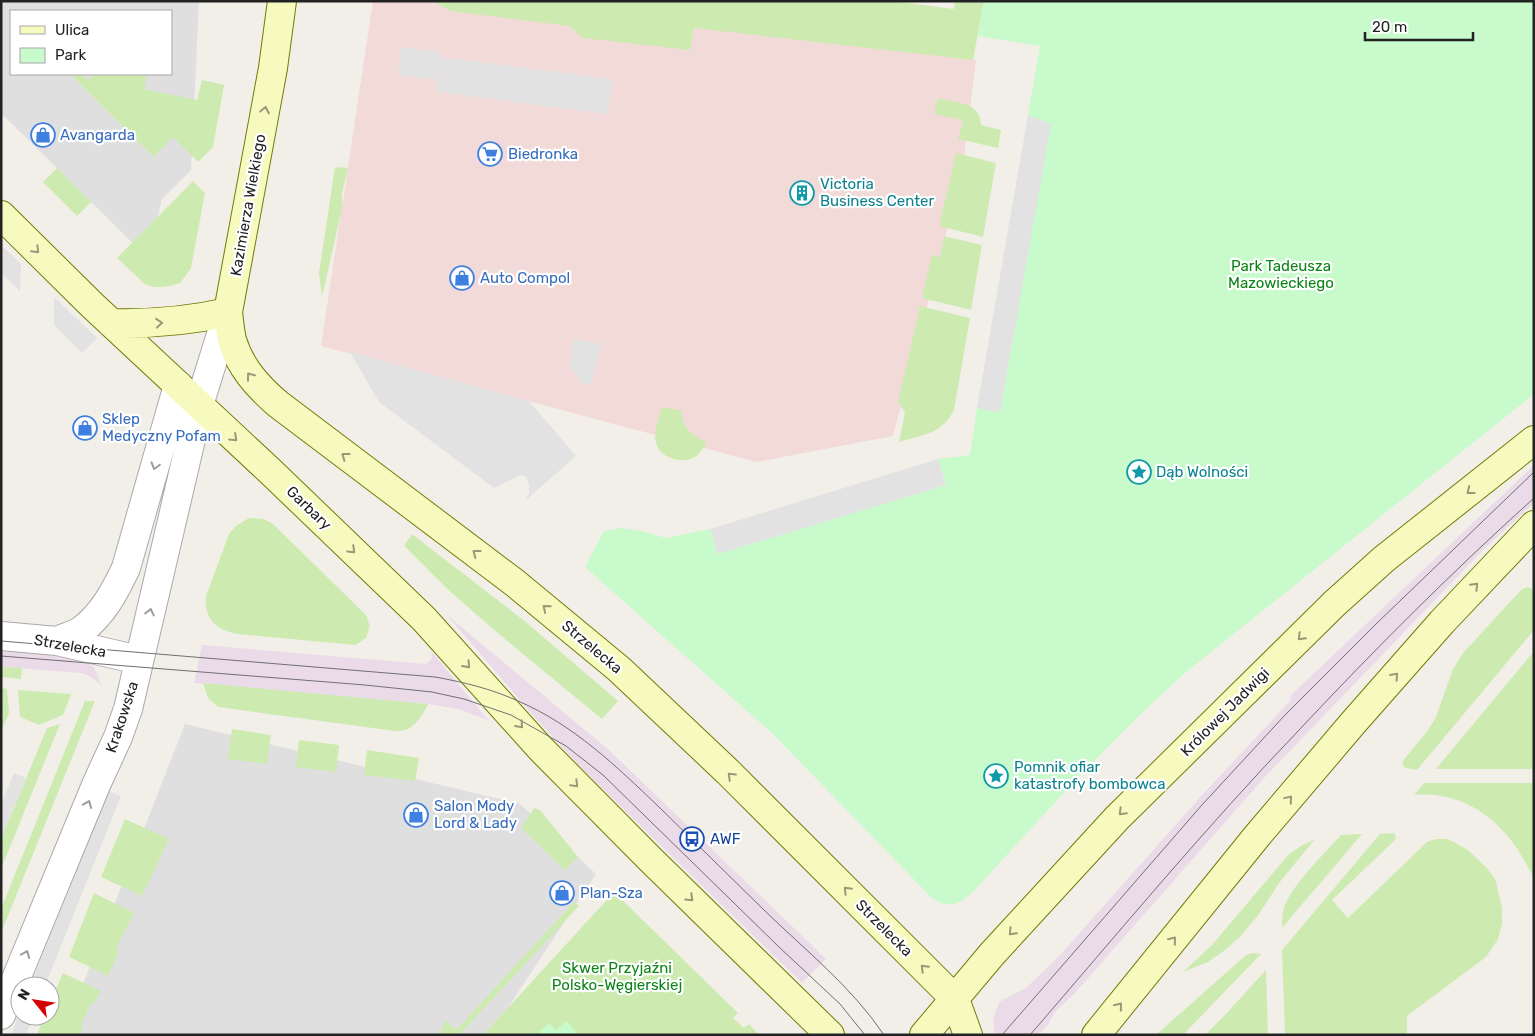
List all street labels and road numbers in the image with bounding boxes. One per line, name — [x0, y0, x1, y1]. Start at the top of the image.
street label: Kazimierza Wielkiego — [227, 133, 269, 277]
street label: Garbary — [283, 482, 335, 534]
street label: Strzelecka — [558, 617, 626, 677]
street label: Strzelecka — [32, 631, 108, 661]
street label: Królowej Jadwigi — [1177, 664, 1273, 760]
street label: Krakowska — [102, 679, 142, 755]
street label: Strzelecka — [852, 896, 916, 960]

